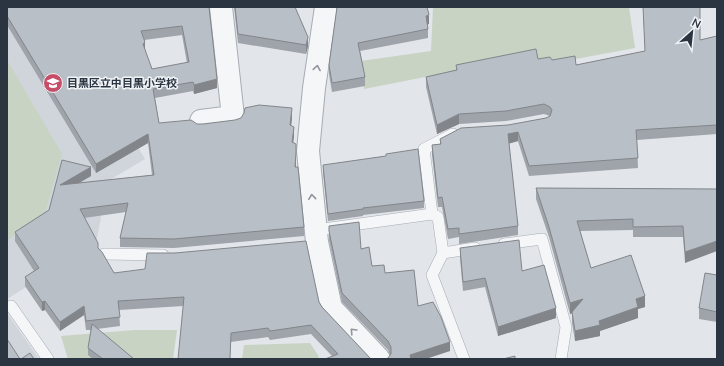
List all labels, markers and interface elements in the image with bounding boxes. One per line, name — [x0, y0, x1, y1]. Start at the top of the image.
north arrow — [672, 12, 712, 52]
text: N — [690, 15, 703, 31]
one-way arrow — [312, 65, 321, 71]
school or university icon: 目黒区立中目黒小学校 — [42, 72, 64, 94]
place label: 目黒区立中目黒小学校 — [67, 76, 177, 90]
one-way arrow — [308, 194, 317, 200]
one-way arrow — [350, 328, 357, 336]

